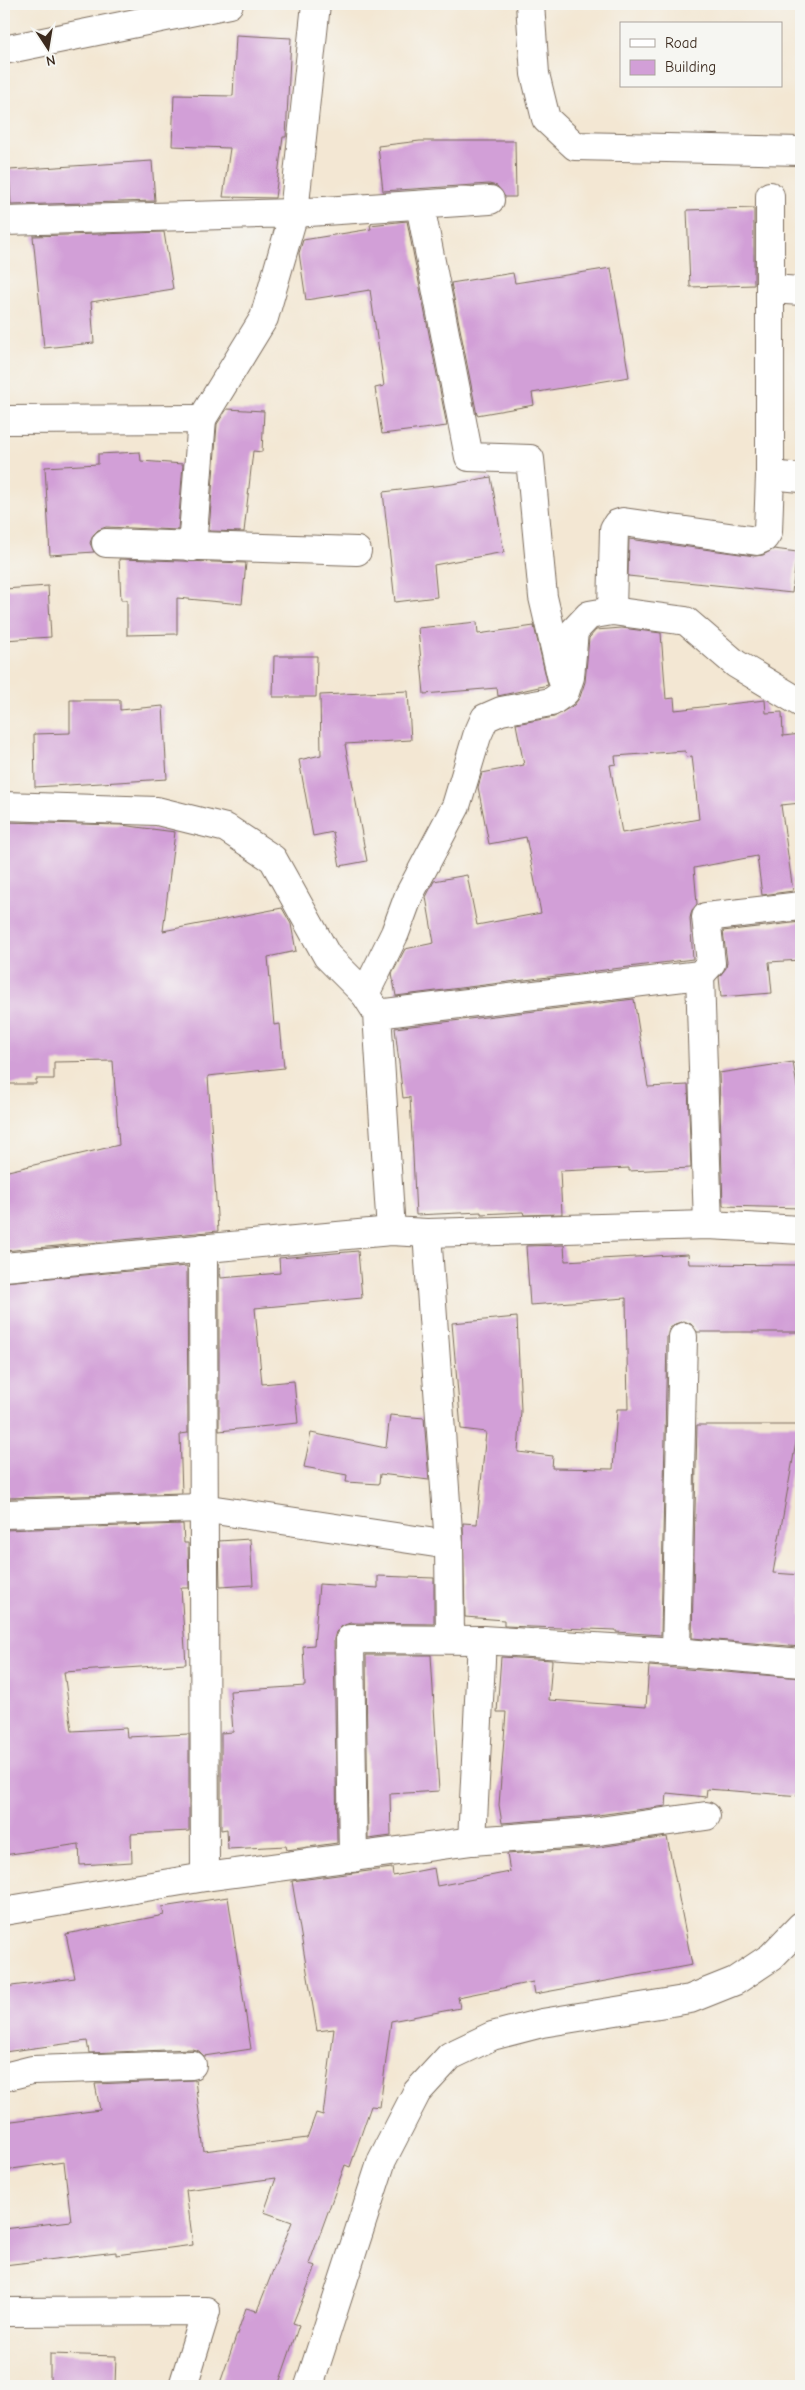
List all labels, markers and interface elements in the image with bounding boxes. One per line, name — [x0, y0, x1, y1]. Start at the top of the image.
north arrow — [22, 22, 72, 72]
legend — [620, 22, 782, 88]
text: Road — [665, 34, 697, 52]
text: N — [44, 51, 57, 69]
text: Building — [665, 58, 716, 76]

